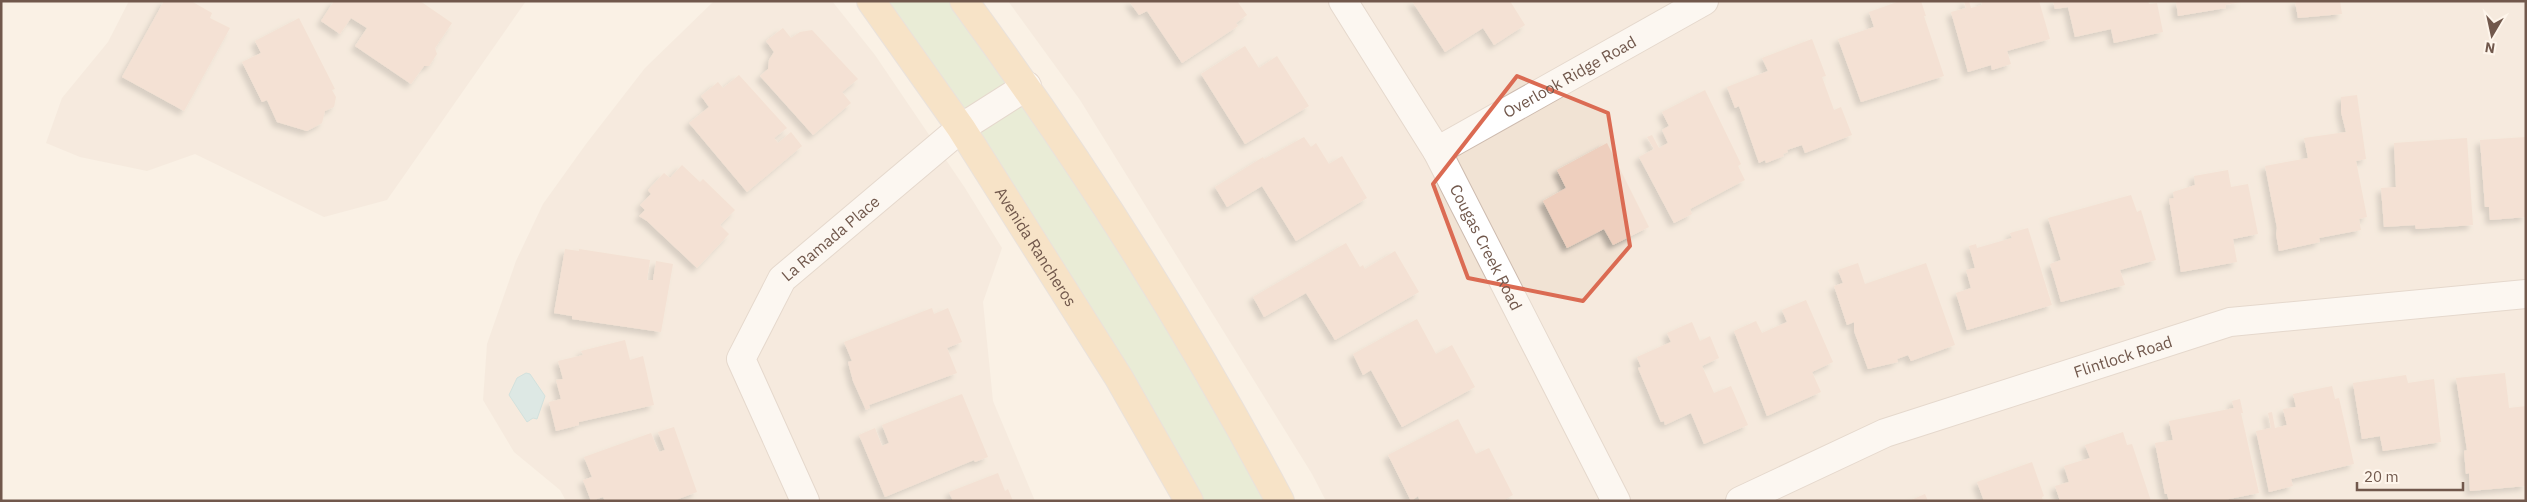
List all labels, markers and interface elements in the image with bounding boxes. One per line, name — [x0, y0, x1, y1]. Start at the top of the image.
north arrow — [2467, 10, 2517, 60]
street label: Overlook Ridge Road — [1499, 31, 1640, 122]
text: N — [2484, 38, 2496, 58]
street label: Cougas Creek Road — [1446, 181, 1527, 314]
street label: Avenida Rancheros — [991, 183, 1081, 310]
street label: La Ramada Place — [777, 191, 884, 285]
street label: Flintlock Road — [2071, 331, 2175, 382]
scale bar — [2357, 460, 2463, 492]
text: 20 m — [2364, 467, 2399, 486]

